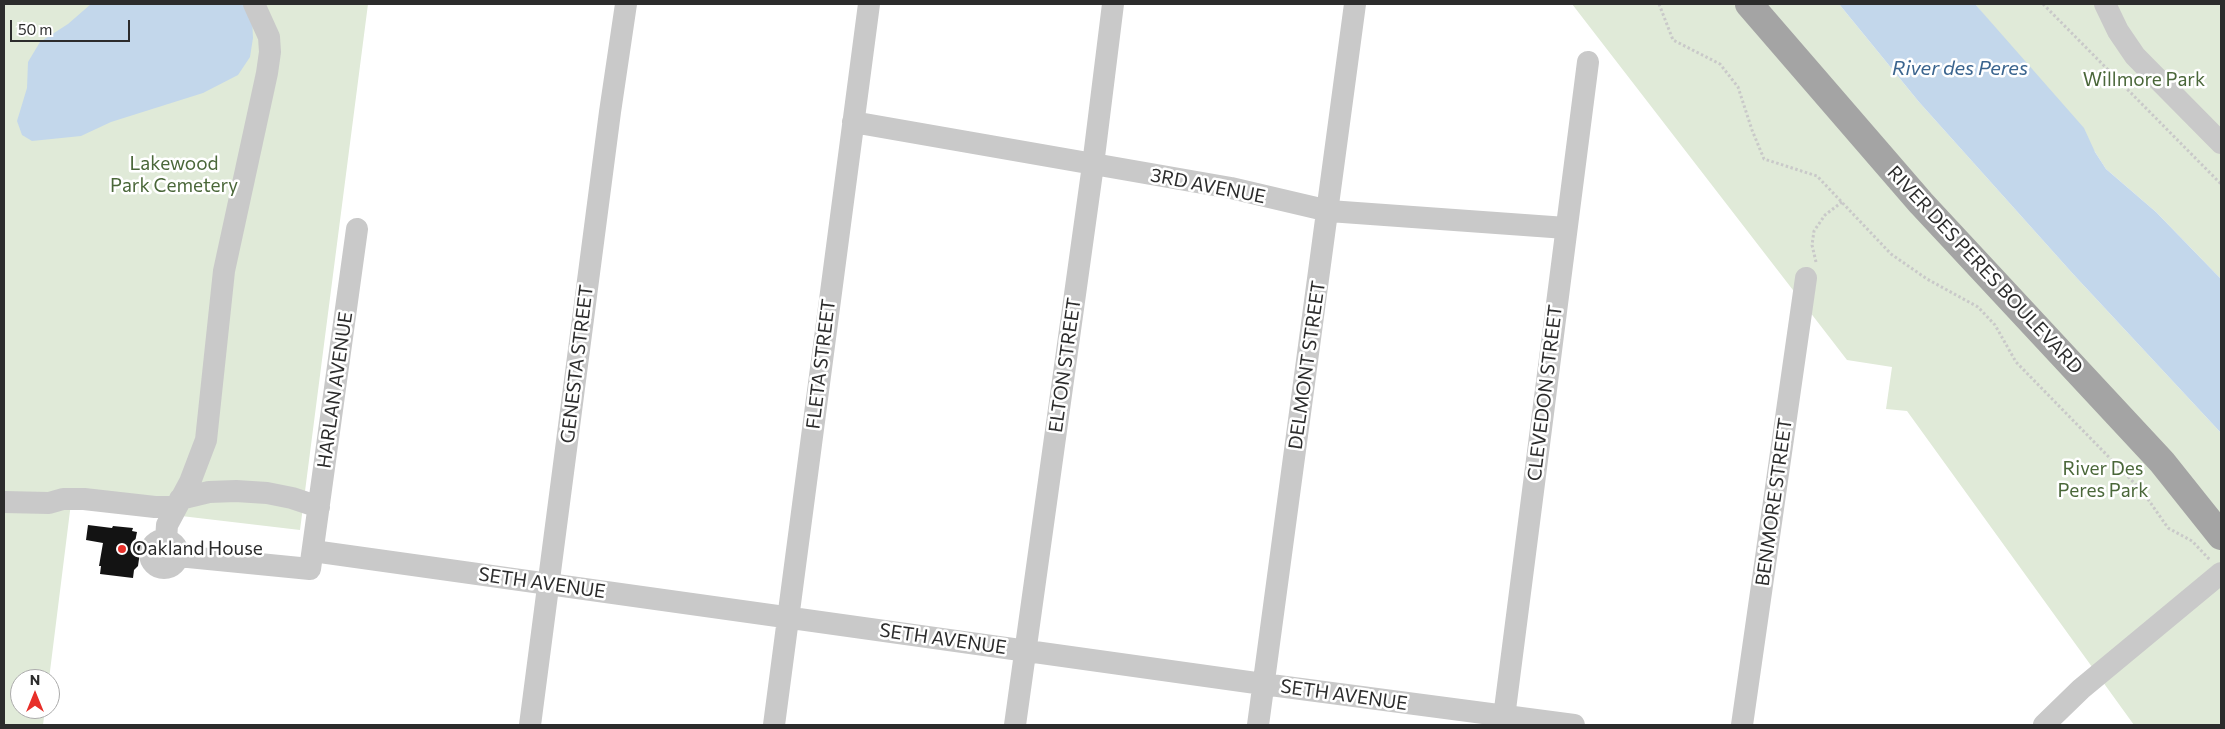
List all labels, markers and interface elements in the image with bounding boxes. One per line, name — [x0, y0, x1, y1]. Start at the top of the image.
scale bar — [12, 10, 132, 42]
text: 50 m — [18, 20, 52, 38]
water label: River des Peres — [1892, 56, 2028, 80]
park label: Willmore Park — [2083, 69, 2205, 91]
park label: Lakewood Park Cemetery — [110, 153, 238, 197]
street label: RIVER DES PERES BOULEVARD — [1883, 161, 2087, 379]
street label: 3RD AVENUE — [1149, 164, 1267, 208]
street label: DELMONT STREET — [1284, 279, 1330, 451]
street label: GENESTA STREET — [556, 283, 598, 445]
street label: ELTON STREET — [1044, 296, 1086, 434]
street label: FLETA STREET — [802, 298, 840, 430]
street label: CLEVEDON STREET — [1523, 304, 1567, 482]
street label: HARLAN AVENUE — [313, 310, 357, 470]
street label: BENMORE STREET — [1751, 417, 1797, 587]
park label: River Des Peres Park — [2058, 458, 2148, 502]
place label: Oakland House — [132, 538, 263, 560]
marker: Oakland House — [116, 543, 128, 555]
street label: SETH AVENUE — [477, 563, 607, 603]
street label: SETH AVENUE — [878, 619, 1008, 659]
north arrow — [10, 669, 60, 719]
text: N — [30, 671, 40, 688]
street label: SETH AVENUE — [1279, 675, 1409, 715]

